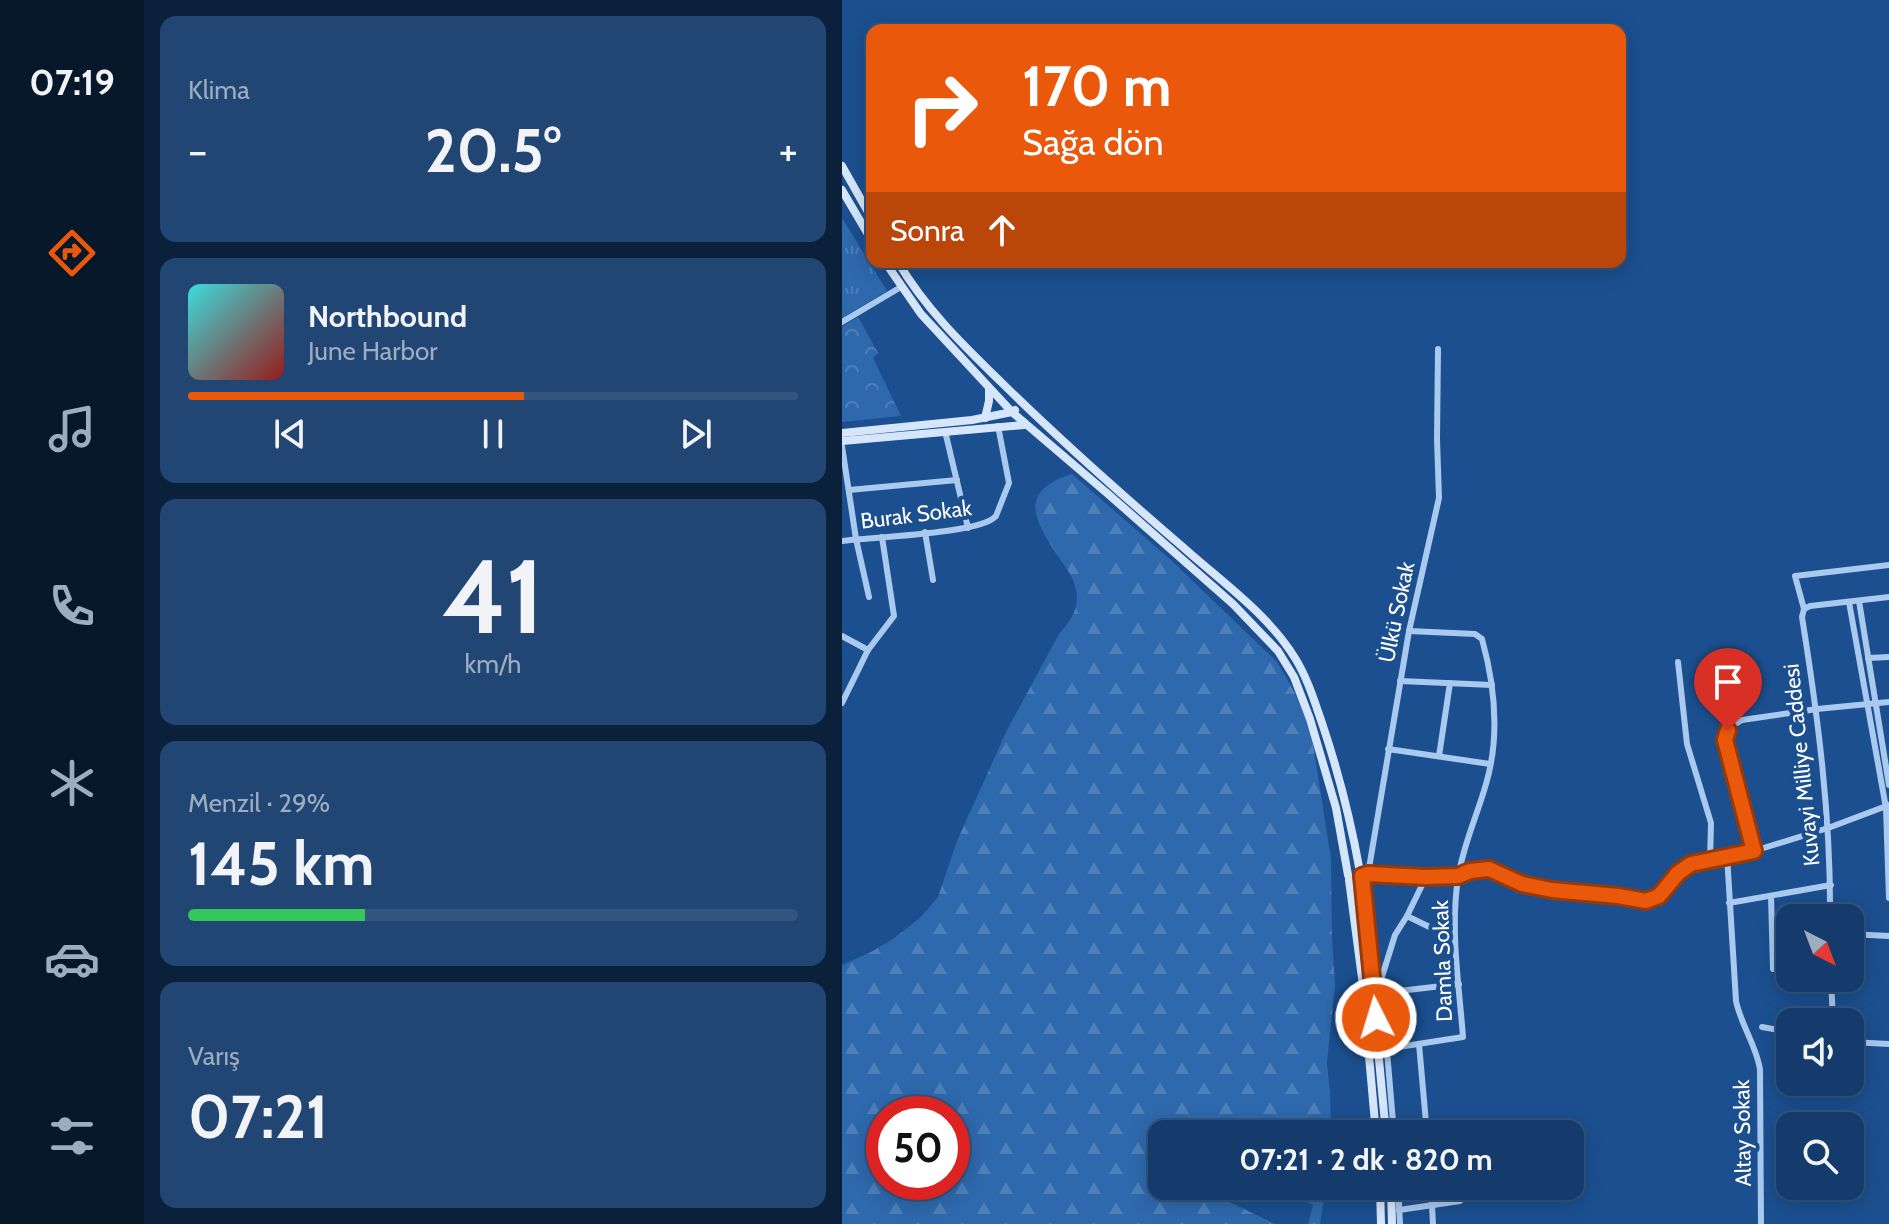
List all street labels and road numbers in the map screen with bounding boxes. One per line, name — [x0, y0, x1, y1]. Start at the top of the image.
street label: Burak Sokak — [859, 494, 973, 535]
street label: Ülkü Sokak — [1373, 559, 1420, 665]
street label: Kuvayi Milliye Caddesi — [1777, 662, 1826, 867]
street label: Damla Sokak — [1427, 900, 1458, 1022]
street label: Altay Sokak — [1728, 1079, 1757, 1187]

